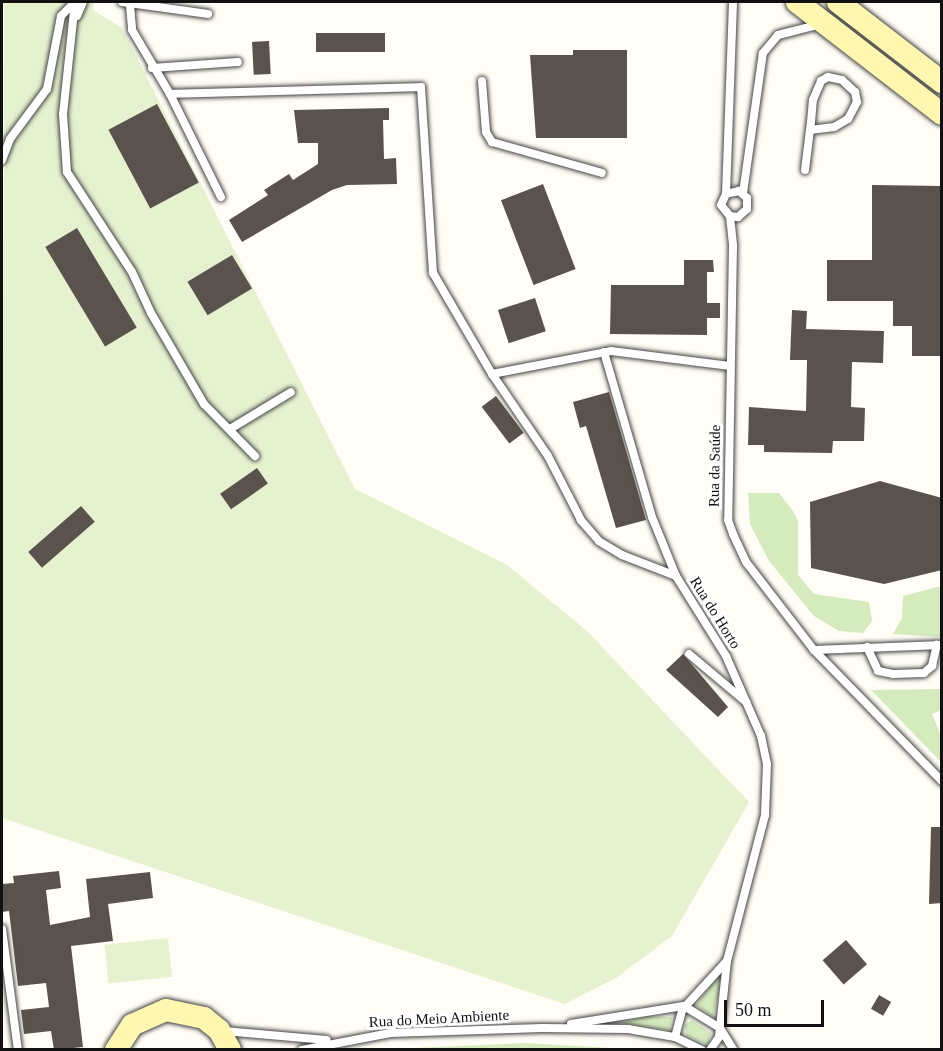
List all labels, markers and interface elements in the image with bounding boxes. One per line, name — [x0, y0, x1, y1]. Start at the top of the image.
street label: Rua da Saúde — [705, 425, 725, 507]
street label: Rua do Horto — [686, 574, 744, 652]
scale bar — [727, 988, 828, 1026]
text: 50 m — [735, 1000, 772, 1020]
street label: Rua do Meio Ambiente — [368, 1006, 510, 1032]

